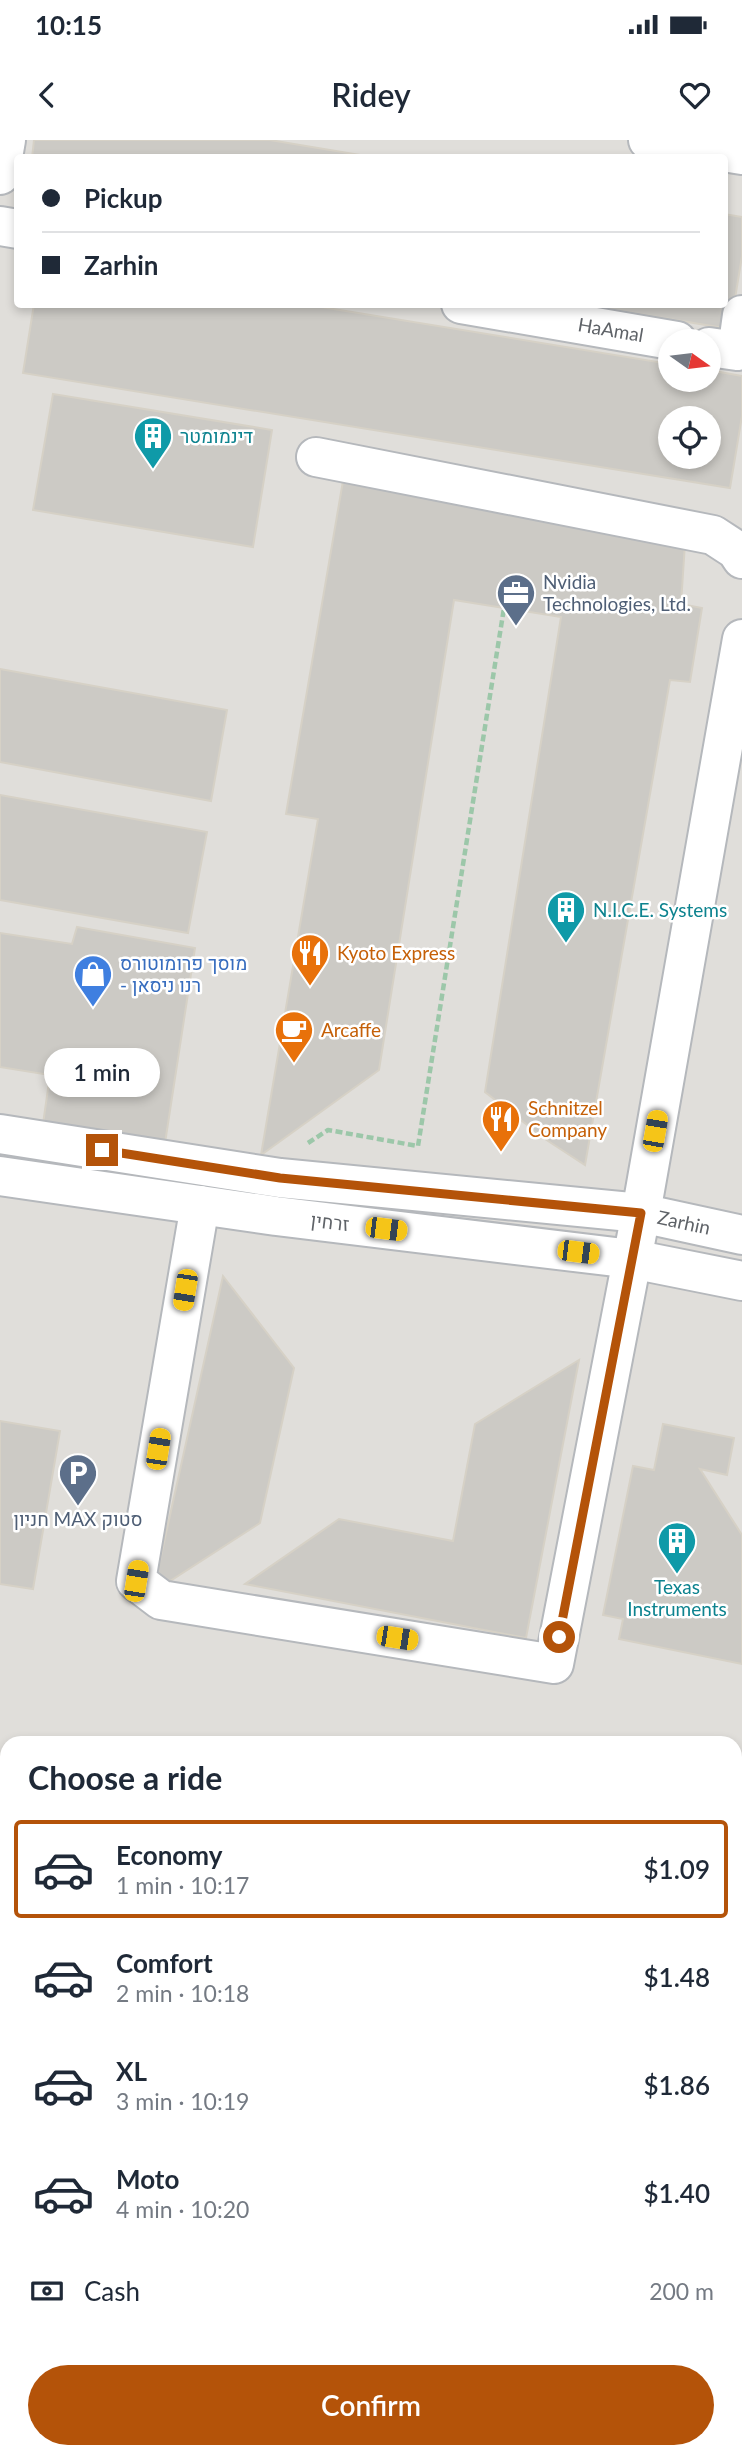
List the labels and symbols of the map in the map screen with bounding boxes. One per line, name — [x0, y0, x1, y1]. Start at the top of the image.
street label: HaAmal — [576, 312, 645, 346]
north arrow — [658, 329, 721, 392]
building icon: דינמומטר — [132, 415, 174, 470]
place label: דינמומטר — [180, 424, 253, 447]
place label: Nvidia Technologies, Ltd. — [543, 570, 691, 615]
office icon: Nvidia Technologies, Ltd. — [495, 572, 537, 627]
building icon: N.I.C.E. Systems — [545, 889, 587, 944]
place label: N.I.C.E. Systems — [593, 898, 727, 921]
restaurant icon: Kyoto Express — [289, 932, 331, 987]
place label: Kyoto Express — [337, 941, 455, 964]
place label: מוסך פרומוטורס - רנו ניסאן — [120, 951, 247, 996]
shop icon: מוסך פרומוטורס - רנו ניסאן — [72, 953, 114, 1008]
cafe icon: Arcaffe — [273, 1009, 315, 1064]
place label: Arcaffe — [321, 1018, 381, 1041]
callout: 1 min — [44, 1048, 160, 1098]
place label: Schnitzel Company — [528, 1096, 607, 1141]
restaurant icon: Schnitzel Company — [480, 1098, 522, 1153]
car — [642, 1108, 669, 1154]
route end — [86, 1134, 118, 1166]
street label: Zarhin — [655, 1205, 713, 1239]
street label: זרחין — [309, 1208, 351, 1235]
car — [364, 1216, 409, 1242]
car — [556, 1239, 601, 1265]
car — [172, 1268, 199, 1312]
car — [145, 1427, 172, 1471]
parking icon: חניון MAX סטוק — [57, 1452, 99, 1507]
place label: חניון MAX סטוק — [13, 1507, 143, 1530]
building icon: Texas Instruments — [656, 1520, 698, 1575]
car — [123, 1559, 150, 1603]
place label: Texas Instruments — [627, 1575, 727, 1620]
route start — [543, 1621, 575, 1653]
car — [375, 1624, 420, 1652]

